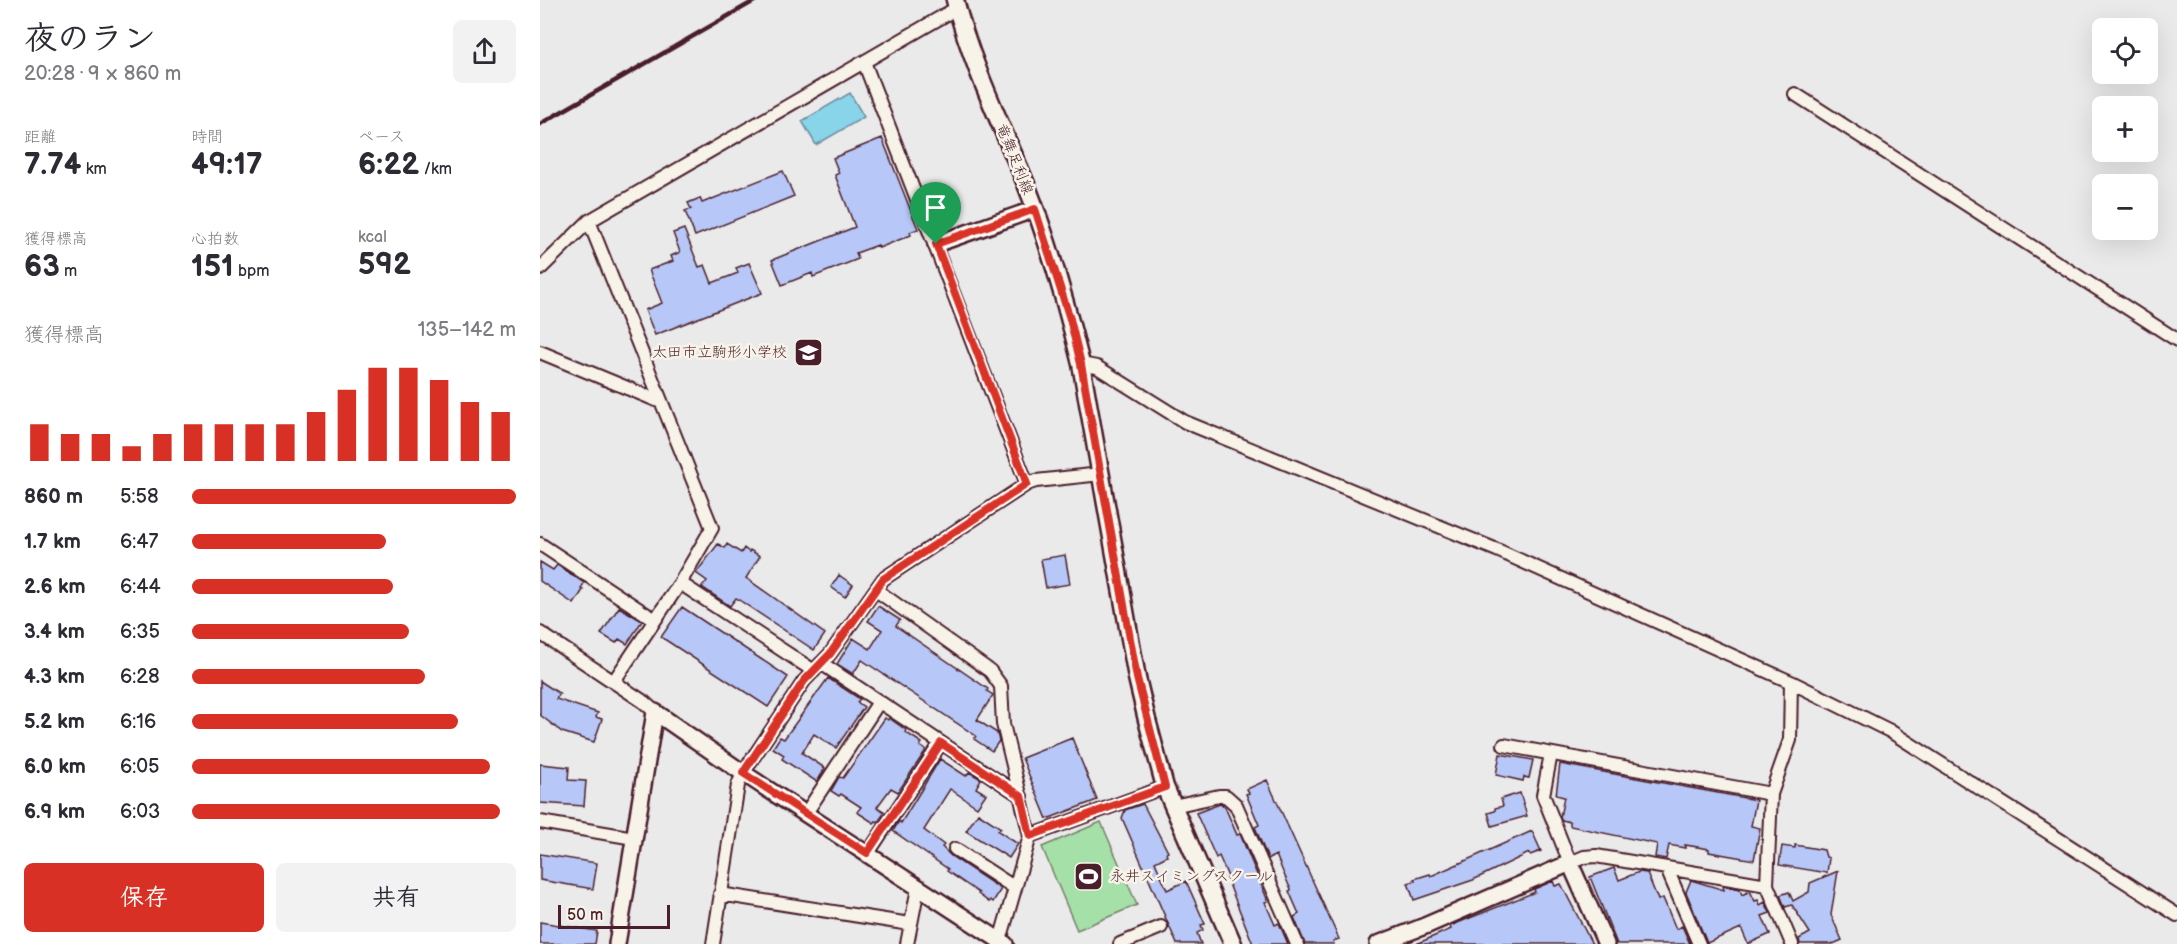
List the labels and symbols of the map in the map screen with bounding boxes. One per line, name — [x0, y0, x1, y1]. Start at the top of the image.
street label: 竜舞足利線 — [992, 121, 1037, 198]
pin — [910, 182, 961, 244]
school or university icon: 太田市立駒形小学校 — [792, 336, 824, 368]
place label: 太田市立駒形小学校 — [652, 343, 787, 362]
sports icon: 永井スイミングスクール — [1073, 860, 1105, 892]
place label: 永井スイミングスクール — [1110, 867, 1273, 886]
scale bar — [558, 902, 670, 930]

